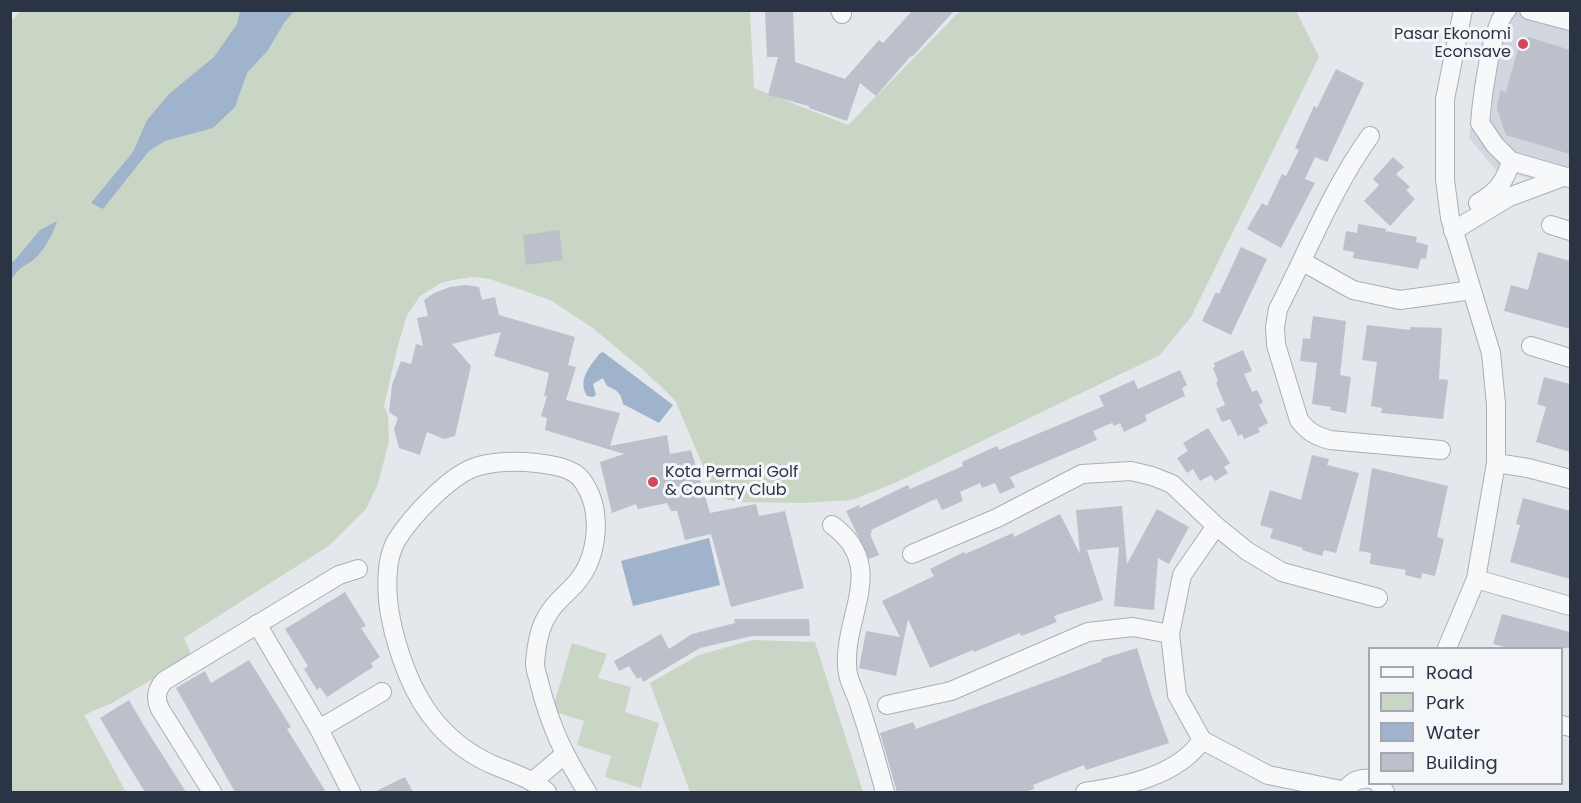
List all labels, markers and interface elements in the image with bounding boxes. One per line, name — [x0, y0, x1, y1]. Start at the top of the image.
place label: Pasar Ekonomi Econsave — [1394, 25, 1511, 63]
marker: Pasar Ekonomi Econsave — [1516, 37, 1530, 51]
place label: Kota Permai Golf & Country Club — [665, 463, 798, 501]
marker: Kota Permai Golf & Country Club — [646, 475, 660, 489]
legend — [1368, 647, 1563, 785]
text: Road — [1426, 660, 1473, 685]
text: Park — [1426, 690, 1465, 715]
text: Water — [1426, 720, 1480, 745]
text: Building — [1426, 750, 1498, 775]

